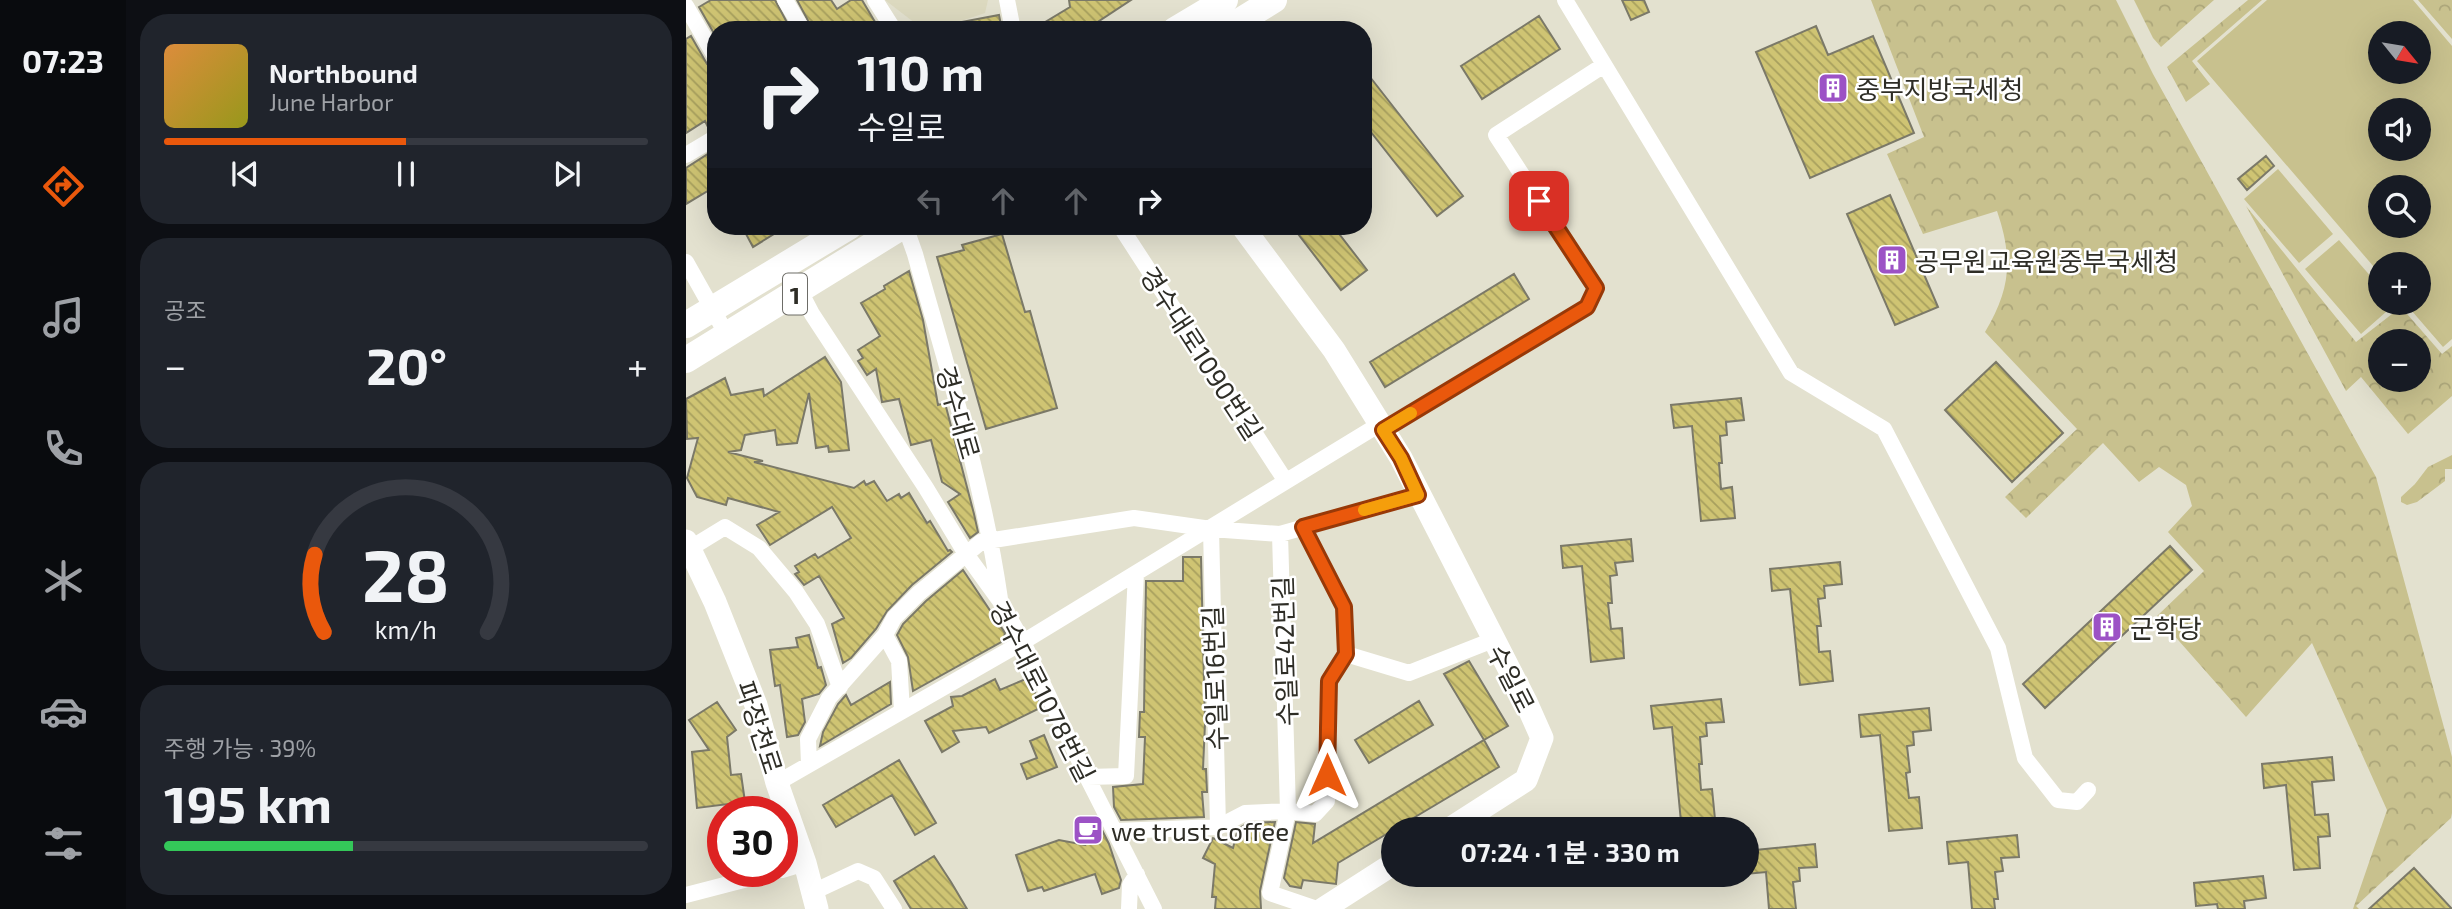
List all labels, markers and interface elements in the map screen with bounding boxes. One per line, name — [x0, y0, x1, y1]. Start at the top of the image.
north arrow — [2368, 21, 2431, 84]
map controls — [2368, 21, 2431, 392]
text: 07:23 — [22, 41, 104, 79]
text: 110 m — [857, 42, 984, 101]
icon: right — [742, 49, 833, 140]
text: Northbound — [269, 57, 418, 88]
building icon: 중부지방국세청 — [1816, 71, 1850, 105]
place label: 중부지방국세청 — [1856, 73, 2023, 104]
text: June Harbor — [269, 88, 393, 116]
button: sound — [2368, 98, 2431, 161]
text: 수일로 — [857, 107, 945, 145]
icon: previous — [226, 155, 264, 193]
icon: pause — [387, 155, 425, 193]
icon: next — [548, 155, 586, 193]
icon: directions — [39, 162, 88, 211]
pin — [1509, 171, 1569, 231]
button: search — [2368, 175, 2431, 238]
icon: left — [911, 182, 949, 220]
icon: ahead — [984, 182, 1022, 220]
icon: ahead — [1057, 182, 1095, 220]
icon: right — [1130, 182, 1168, 220]
icon: arrive — [1520, 182, 1558, 220]
building icon: 공무원교육원중부국세청 — [1875, 243, 1909, 277]
place label: 공무원교육원중부국세청 — [1915, 245, 2178, 276]
button: + — [2368, 252, 2431, 315]
street label: 경수대로1090번길 — [1135, 261, 1269, 445]
road number: 1 — [783, 274, 807, 314]
icon: music — [39, 293, 88, 342]
text: 공조 — [164, 296, 206, 324]
button: − — [2368, 329, 2431, 392]
text: 20° — [366, 333, 447, 395]
text: − — [164, 342, 186, 388]
text: + — [627, 342, 648, 388]
street label: 경수대로 — [931, 362, 987, 462]
icon: phone — [39, 424, 88, 473]
text: 28 — [362, 530, 450, 618]
icon: climate — [39, 556, 88, 605]
street label: 수일로42번길 — [1266, 575, 1302, 727]
street label: 경수대로1078번길 — [984, 595, 1102, 787]
street label: 수일로16번길 — [1196, 605, 1232, 751]
building icon: 군학당 — [2090, 610, 2124, 644]
place label: 군학당 — [2130, 612, 2202, 643]
text: km/h — [375, 614, 437, 644]
street label: 수일로 — [1482, 639, 1542, 717]
street label: 파장천로 — [730, 677, 790, 777]
icon: car — [39, 687, 88, 736]
text: 주행 가능 · 39% — [164, 734, 316, 762]
position arrow — [1290, 738, 1364, 812]
text: 195 km — [164, 771, 332, 833]
speed limit sign: 30 — [707, 796, 798, 887]
cafe icon: we trust coffee — [1071, 813, 1105, 847]
place label: we trust coffee — [1111, 815, 1289, 846]
icon: filters — [39, 819, 88, 868]
text: 07:24 · 1 분 · 330 m — [1460, 836, 1680, 867]

